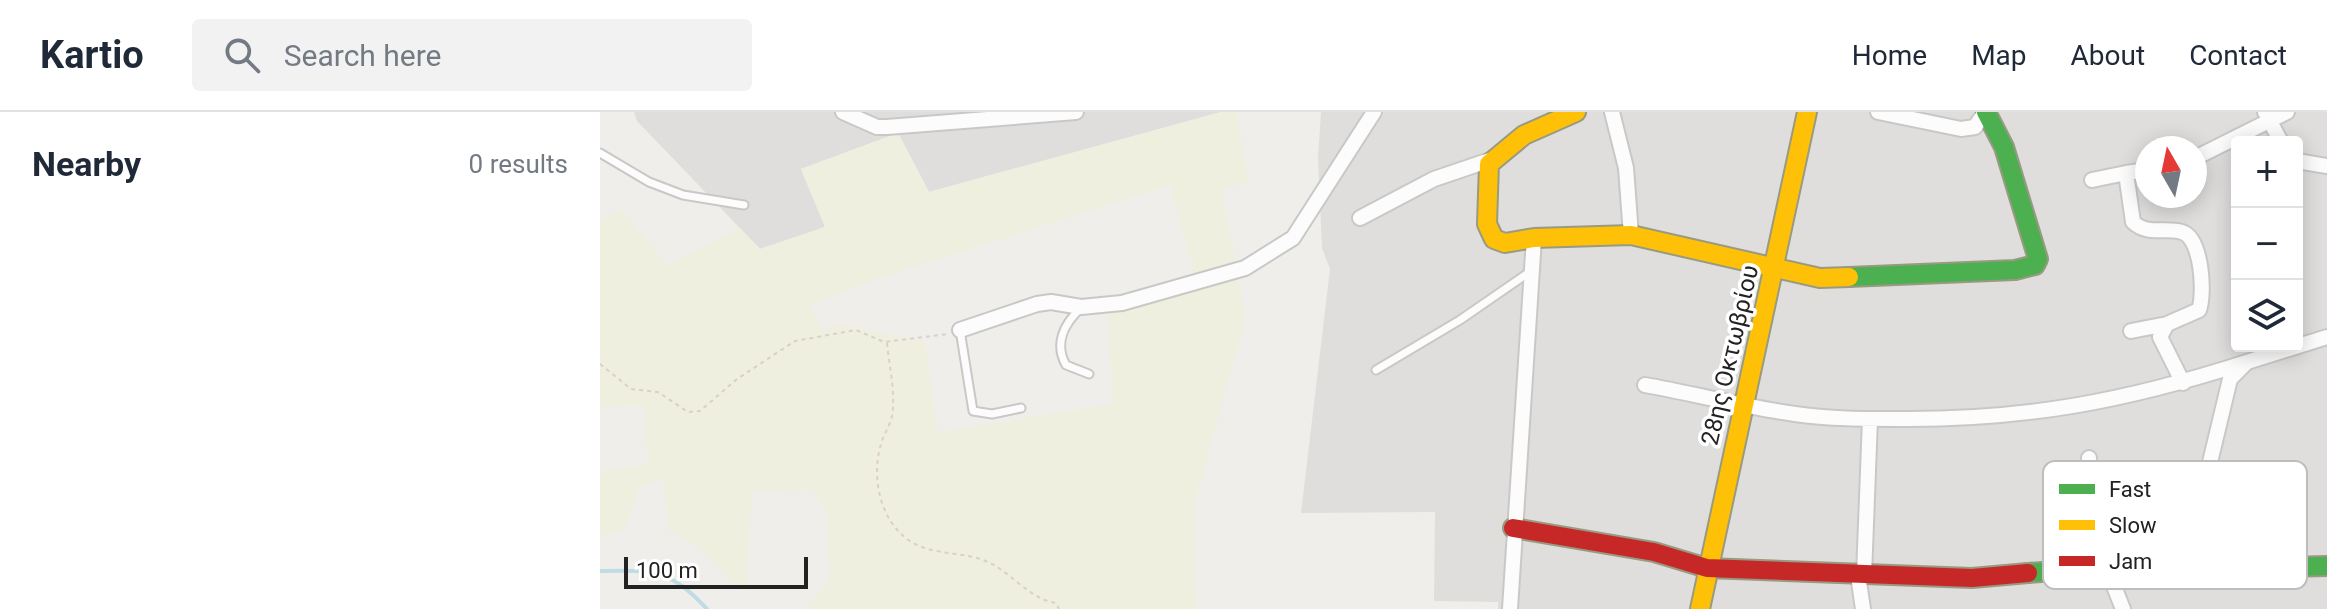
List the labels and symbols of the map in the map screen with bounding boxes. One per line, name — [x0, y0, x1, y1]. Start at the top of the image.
north arrow — [2135, 136, 2207, 208]
street label: 28ης Οκτωβρίου — [1696, 262, 1764, 448]
legend — [2043, 461, 2307, 589]
text: Fast — [2109, 477, 2151, 502]
text: Slow — [2109, 513, 2157, 538]
text: Jam — [2109, 549, 2152, 574]
scale bar — [624, 553, 808, 589]

